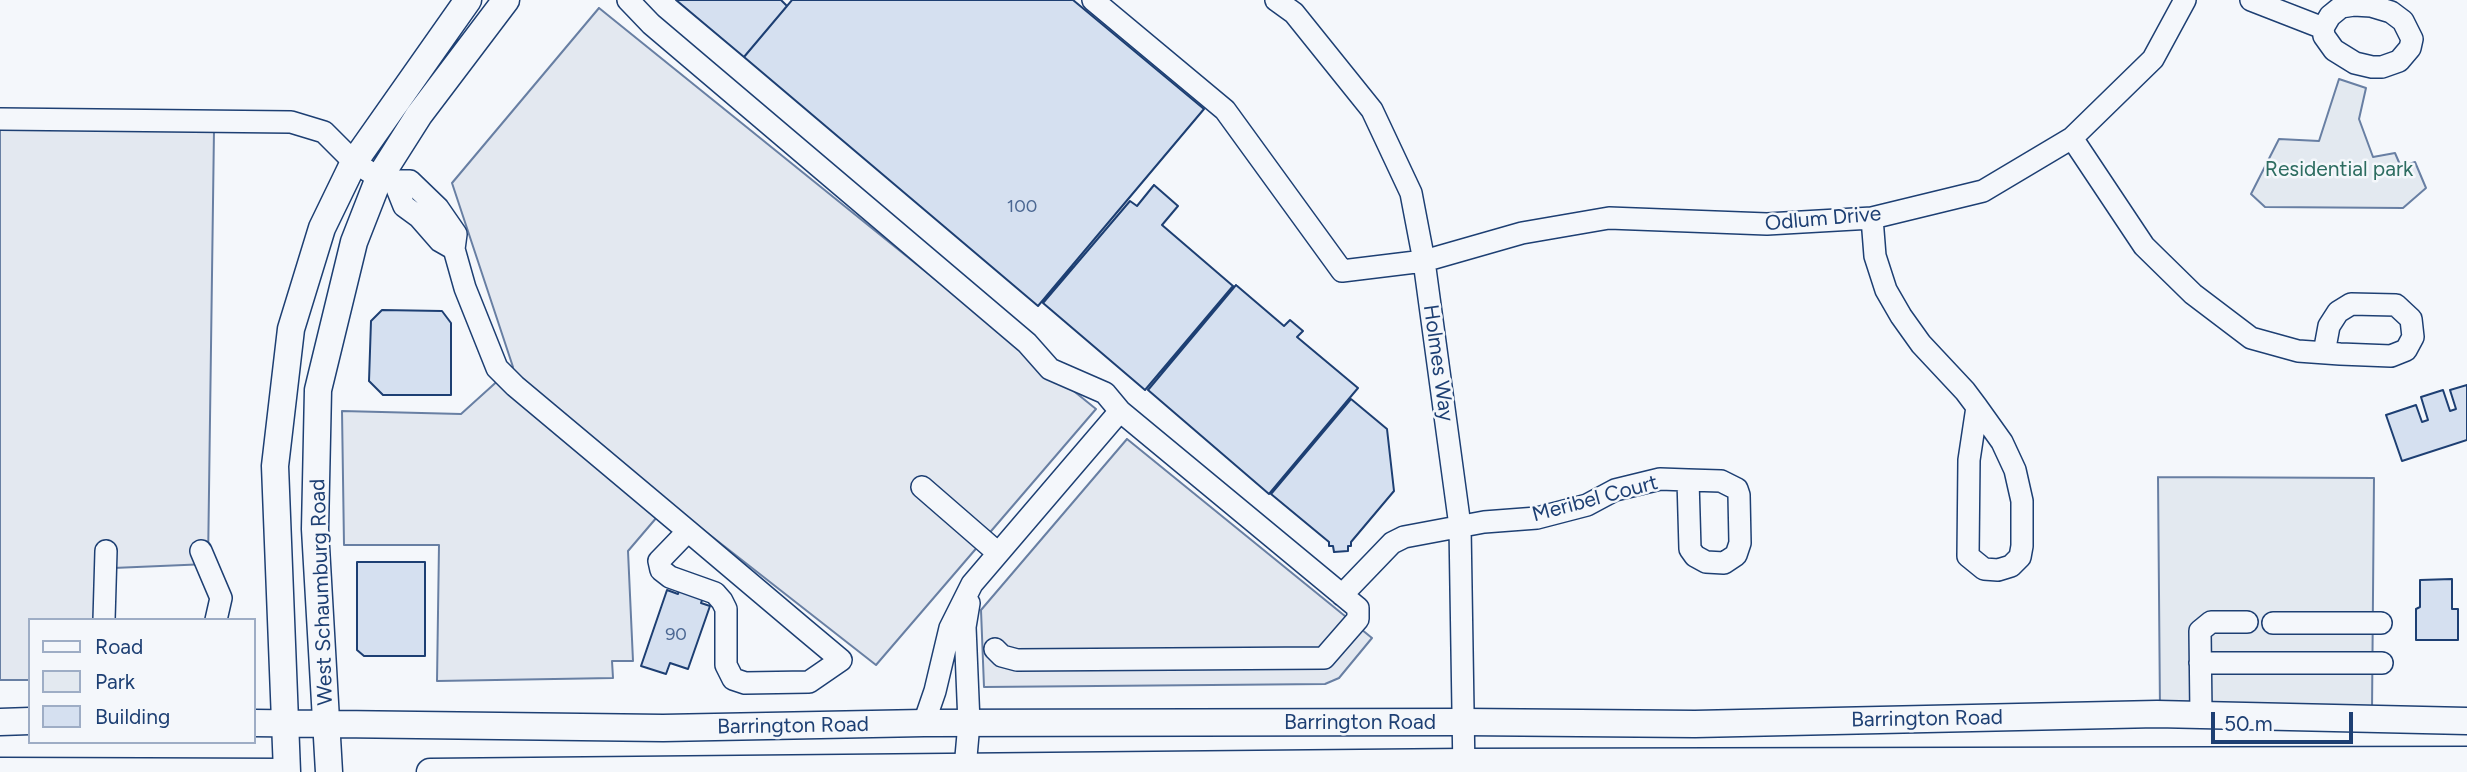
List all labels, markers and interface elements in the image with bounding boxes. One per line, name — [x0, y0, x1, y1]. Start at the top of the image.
park label: Residential park — [2265, 157, 2413, 183]
house number: 100 — [1007, 196, 1037, 218]
street label: Odlum Drive — [1764, 201, 1882, 237]
street label: Holmes Way — [1417, 303, 1459, 423]
street label: Meribel Court — [1530, 470, 1660, 528]
street label: West Schaumburg Road — [305, 478, 339, 706]
legend — [28, 618, 256, 744]
house number: 90 — [665, 624, 687, 646]
text: Road — [95, 634, 143, 659]
text: Park — [95, 669, 135, 694]
scale bar — [2215, 698, 2357, 742]
text: Building — [95, 704, 170, 729]
street label: Barrington Road — [1851, 705, 2003, 733]
street label: Barrington Road — [1284, 710, 1436, 736]
text: 50 m — [2224, 711, 2273, 736]
street label: Barrington Road — [717, 712, 869, 740]

